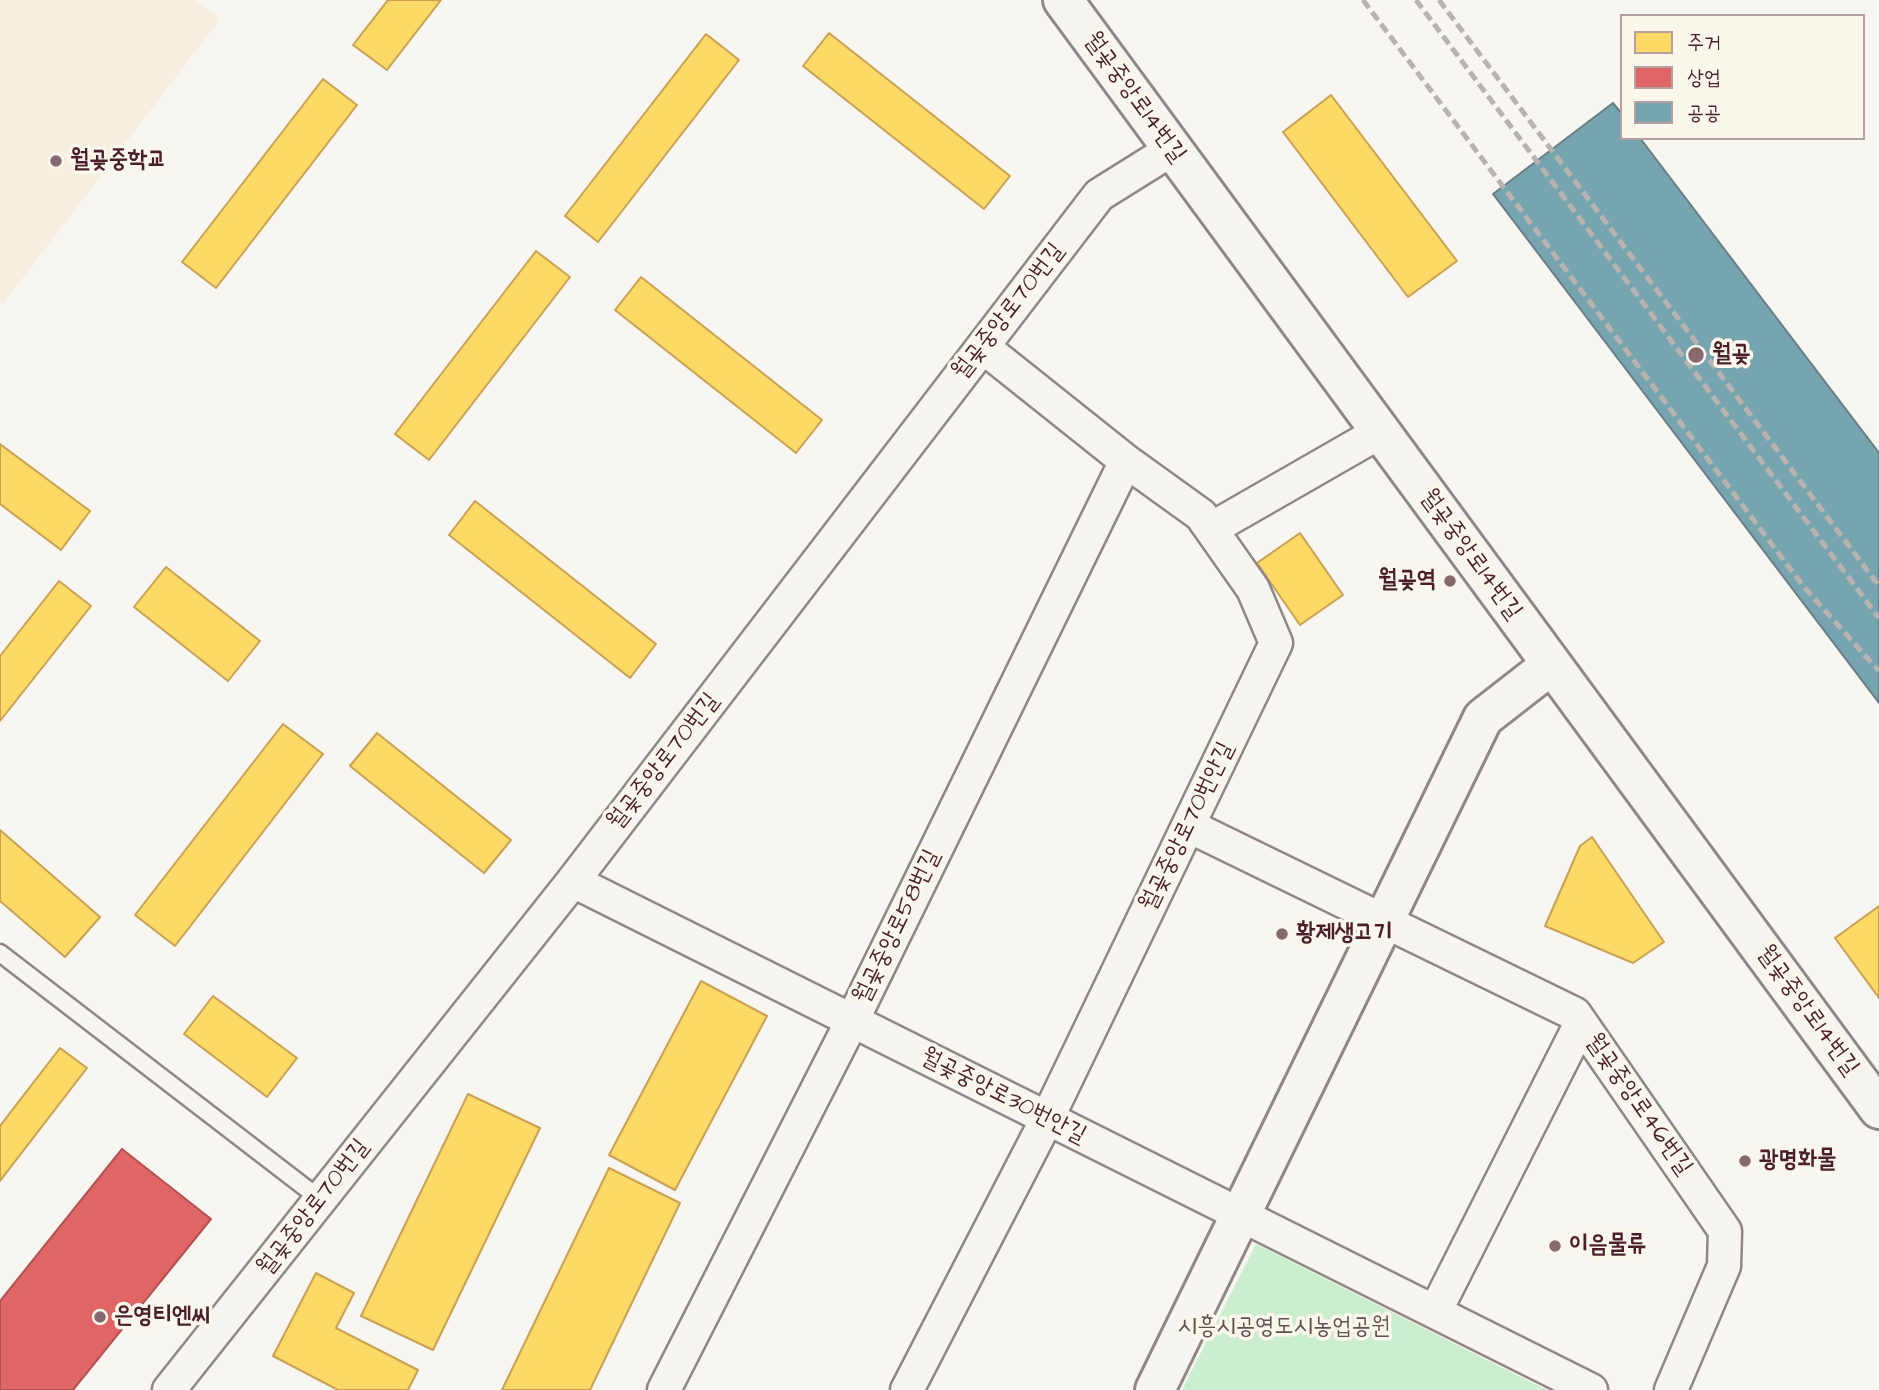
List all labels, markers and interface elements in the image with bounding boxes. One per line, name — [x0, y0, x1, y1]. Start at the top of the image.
legend — [1620, 14, 1865, 140]
street label: 월곶중앙로14번길 — [1077, 27, 1191, 169]
text: 주거 — [1687, 28, 1721, 57]
text: 상업 — [1687, 63, 1721, 92]
text: 공공 — [1687, 98, 1721, 127]
place label: 월곶중학교 — [70, 147, 167, 175]
marker: 월곶중학교 — [48, 153, 64, 169]
street label: 월곶중앙로70번길 — [947, 238, 1071, 386]
place label: 월곶 — [1712, 341, 1751, 369]
marker: 월곶 — [1686, 345, 1706, 365]
street label: 월곶중앙로14번길 — [1413, 484, 1527, 626]
place label: 월곶역 — [1378, 567, 1436, 595]
marker: 월곶역 — [1442, 573, 1458, 589]
street label: 월곶중앙로70번길 — [602, 688, 726, 836]
street label: 월곶중앙로70번안길 — [1135, 738, 1241, 916]
street label: 월곶중앙로58번길 — [848, 845, 948, 1009]
place label: 황제생고기 — [1296, 920, 1393, 948]
marker: 황제생고기 — [1274, 926, 1290, 942]
street label: 월곶중앙로14번길 — [1750, 940, 1864, 1082]
street label: 월곶중앙로46번길 — [1578, 1029, 1698, 1181]
street label: 월곶중앙로30번안길 — [915, 1043, 1091, 1151]
street label: 월곶중앙로70번길 — [252, 1134, 376, 1282]
place label: 광명화물 — [1759, 1147, 1836, 1175]
marker: 광명화물 — [1737, 1153, 1753, 1169]
place label: 이음물류 — [1569, 1232, 1646, 1260]
marker: 이음물류 — [1547, 1238, 1563, 1254]
place label: 은영티엔씨 — [114, 1303, 211, 1331]
marker: 은영티엔씨 — [92, 1309, 108, 1325]
park label: 시흥시공영도시농업공원 — [1178, 1314, 1390, 1342]

